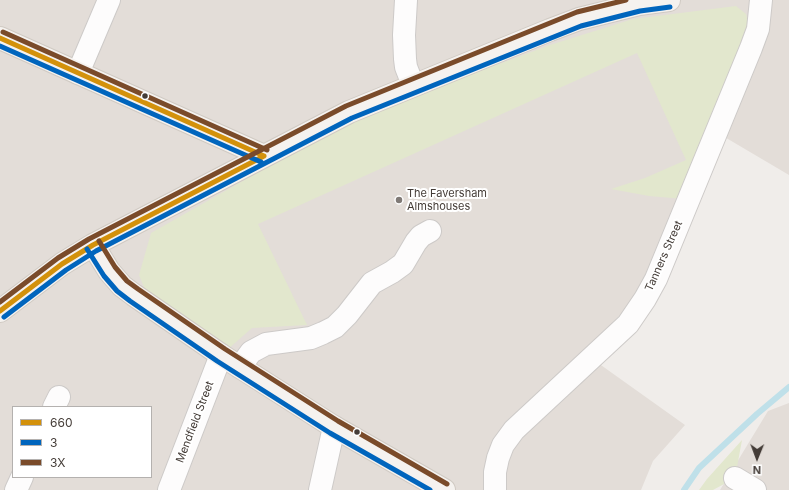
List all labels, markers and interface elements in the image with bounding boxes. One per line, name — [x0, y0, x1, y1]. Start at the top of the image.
unlabelled marker — [140, 91, 150, 101]
place label: The Faversham Almshouses — [407, 187, 487, 213]
marker: The Faversham Almshouses — [394, 195, 404, 205]
street label: Tanners Street — [643, 219, 685, 293]
street label: Mendfield Street — [173, 379, 217, 465]
legend — [12, 406, 152, 478]
text: 660 — [50, 415, 72, 430]
unlabelled marker — [352, 427, 362, 437]
text: 3 — [50, 435, 57, 450]
north arrow — [737, 438, 777, 478]
text: 3X — [50, 455, 65, 470]
text: N — [752, 463, 761, 477]

